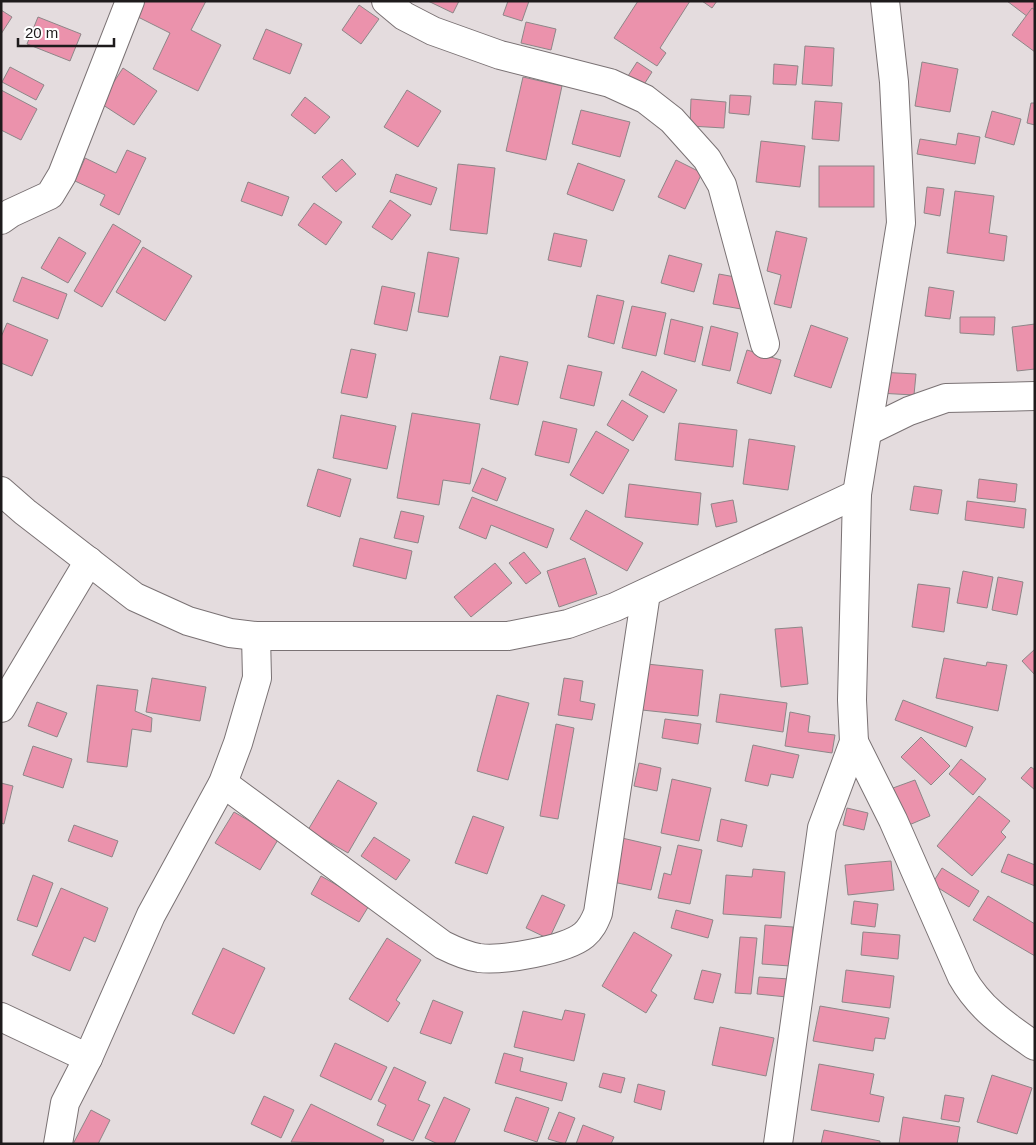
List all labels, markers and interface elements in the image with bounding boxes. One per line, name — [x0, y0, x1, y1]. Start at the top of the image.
scale bar — [18, 15, 114, 47]
text: 20 m — [25, 24, 58, 41]

